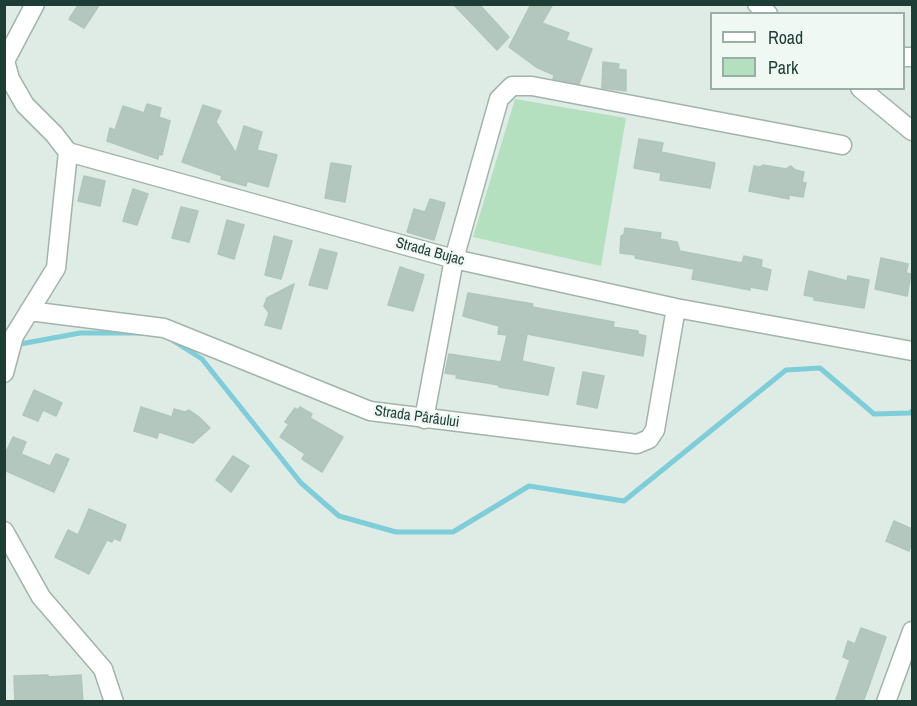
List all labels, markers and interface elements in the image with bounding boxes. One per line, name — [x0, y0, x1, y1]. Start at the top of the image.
legend — [710, 12, 905, 90]
text: Road — [768, 25, 803, 50]
text: Park — [768, 55, 798, 80]
street label: Strada Bujac — [394, 234, 466, 270]
street label: Strada Pârâului — [373, 402, 461, 432]

